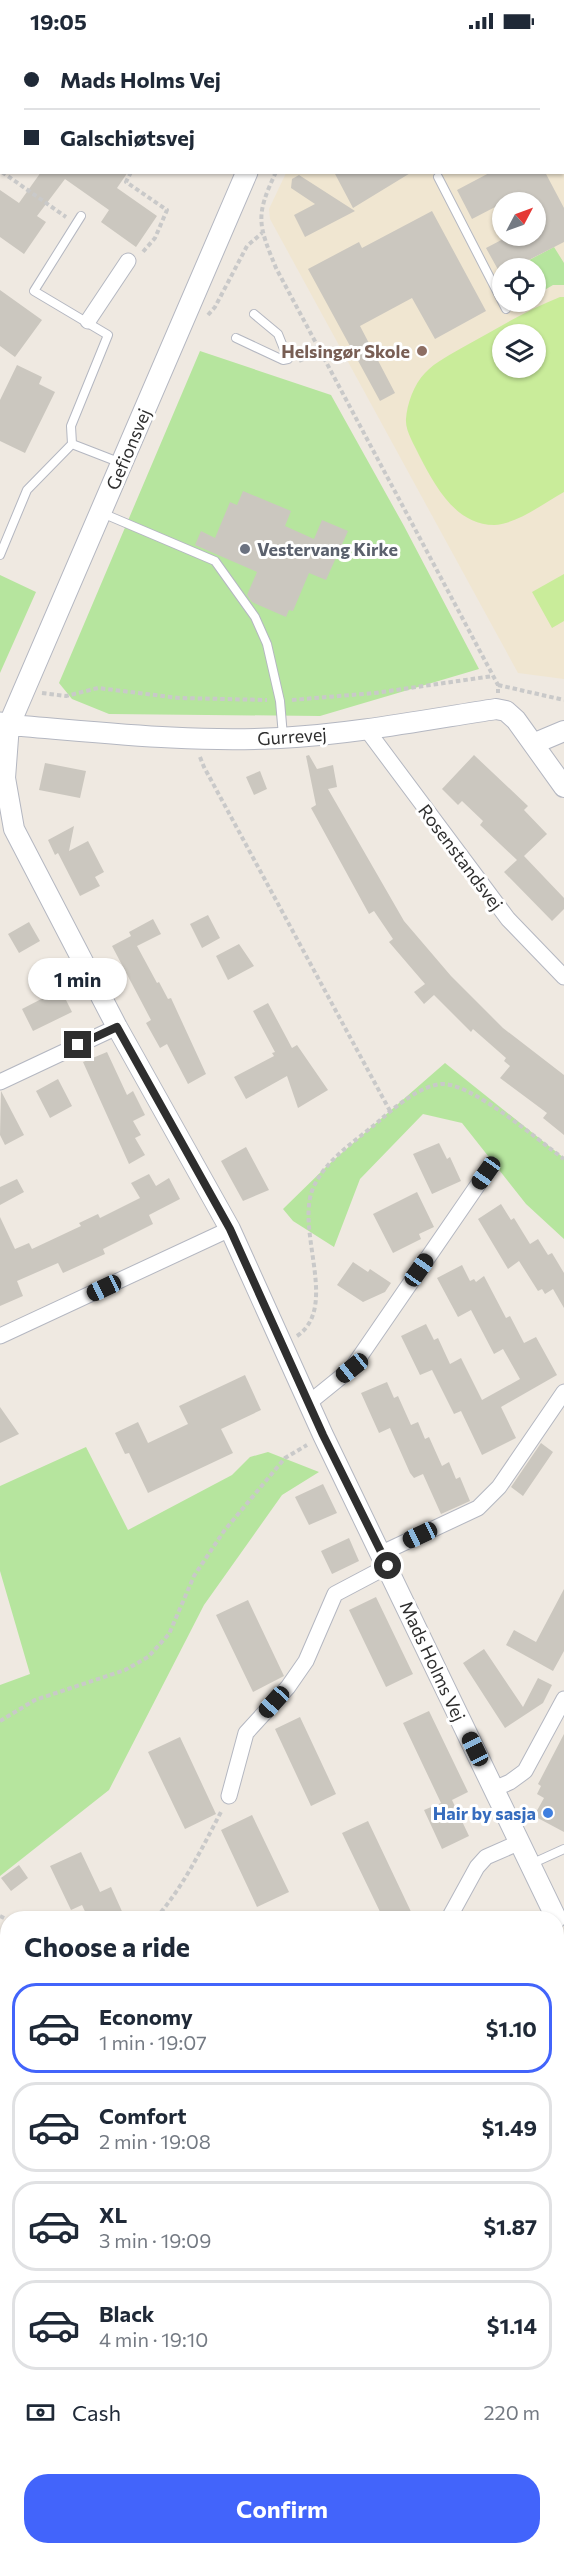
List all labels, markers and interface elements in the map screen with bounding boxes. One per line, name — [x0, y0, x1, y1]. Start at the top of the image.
text: 19:05 — [30, 8, 87, 35]
text: Mads Holms Vej — [60, 66, 221, 93]
text: Galschiøtsvej — [60, 124, 195, 151]
north arrow — [492, 192, 546, 246]
map controls — [492, 192, 546, 378]
button: locate — [492, 258, 546, 312]
button: layers — [492, 324, 546, 378]
place label: Helsingør Skole — [281, 340, 410, 362]
marker: Helsingør Skole — [415, 344, 429, 358]
street label: Gefionsvej — [101, 405, 155, 493]
place label: Vestervang Kirke — [257, 538, 398, 560]
marker: Vestervang Kirke — [238, 542, 252, 556]
street label: Gurrevej — [257, 723, 327, 749]
street label: Rosenstandsvej — [414, 800, 508, 914]
callout: 1 min — [28, 958, 128, 1000]
text: 1 min — [54, 967, 101, 991]
route end — [64, 1031, 91, 1058]
car — [468, 1153, 504, 1193]
car — [401, 1250, 437, 1290]
car — [84, 1272, 124, 1304]
car — [332, 1350, 372, 1386]
car — [400, 1519, 440, 1551]
route start — [374, 1552, 401, 1579]
street label: Mads Holms Vej — [396, 1598, 470, 1724]
car — [255, 1683, 293, 1721]
car — [459, 1729, 491, 1769]
place label: Hair by sasja — [433, 1802, 536, 1824]
marker: Hair by sasja — [541, 1806, 555, 1820]
text: Choose a ride — [24, 1930, 190, 1963]
icon: car — [27, 2001, 81, 2055]
text: Economy — [99, 2003, 193, 2030]
text: $1.10 — [486, 2015, 537, 2042]
text: 1 min · 19:07 — [99, 2030, 207, 2054]
icon: car — [27, 2100, 81, 2154]
text: Comfort — [99, 2102, 187, 2129]
text: $1.49 — [482, 2114, 537, 2141]
text: 2 min · 19:08 — [99, 2129, 211, 2153]
icon: car — [27, 2199, 81, 2253]
text: XL — [99, 2201, 127, 2228]
text: $1.87 — [483, 2213, 537, 2240]
text: 3 min · 19:09 — [99, 2228, 211, 2252]
icon: car — [27, 2298, 81, 2352]
text: Black — [99, 2300, 154, 2327]
text: $1.14 — [487, 2312, 537, 2339]
text: 4 min · 19:10 — [99, 2327, 208, 2351]
icon: cash — [24, 2396, 57, 2429]
text: Cash — [72, 2399, 121, 2426]
text: 220 m — [484, 2400, 540, 2424]
button: Confirm — [24, 2474, 540, 2543]

